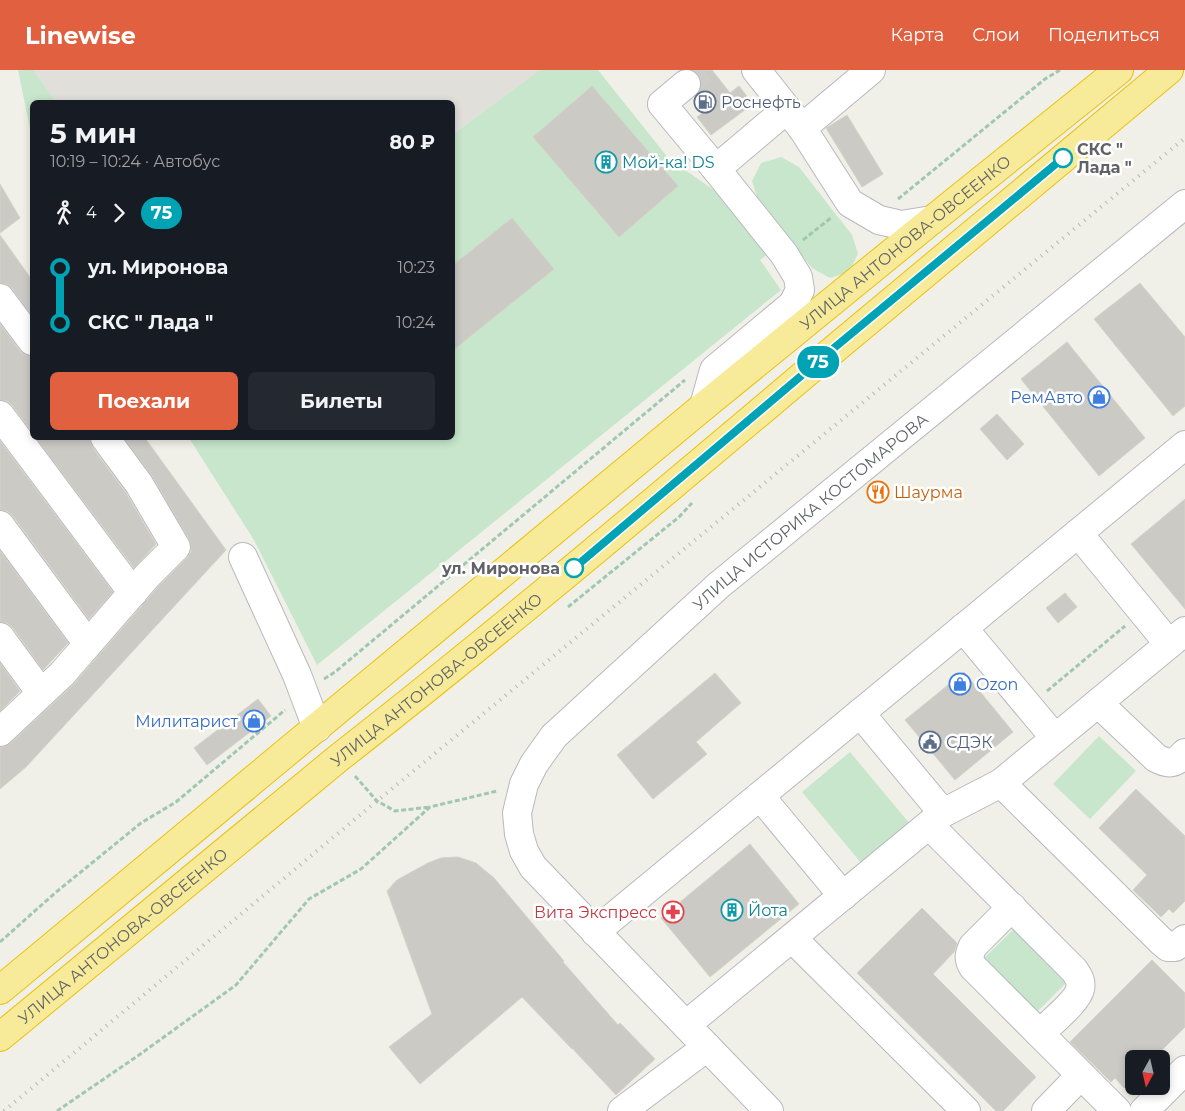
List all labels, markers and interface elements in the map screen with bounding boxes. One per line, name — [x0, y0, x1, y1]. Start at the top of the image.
text: Linewise — [25, 21, 136, 50]
text: Карта — [890, 24, 944, 46]
text: Слои — [972, 24, 1020, 46]
text: Поделиться — [1048, 24, 1160, 46]
fuel station icon: Роснефть — [693, 90, 717, 114]
place label: Роснефть — [721, 93, 801, 112]
text: 5 мин — [50, 116, 137, 150]
text: 80 ₽ — [389, 131, 435, 154]
place label: СКС " Лада " — [1077, 140, 1132, 177]
marker: СКС " Лада " — [1053, 148, 1073, 168]
building icon: Мой-ка! DS — [594, 150, 618, 174]
street label: УЛИЦА АНТОНОВА-ОВСЕЕНКО — [796, 151, 1014, 334]
text: 10:19 – 10:24 · Автобус — [50, 152, 220, 171]
place label: Мой-ка! DS — [622, 153, 715, 172]
icon: walk — [50, 199, 78, 227]
icon: forward — [105, 199, 133, 227]
text: 75 — [151, 202, 172, 224]
text: 4 — [86, 203, 97, 222]
text: ул. Миронова — [88, 256, 228, 279]
text: 10:23 — [397, 258, 435, 277]
text: СКС " Лада " — [88, 311, 213, 334]
text: 10:24 — [396, 313, 435, 332]
line badge: 75 — [796, 346, 840, 378]
text: 75 — [807, 351, 829, 373]
button: Поехали — [50, 372, 238, 430]
button: Билеты — [248, 372, 435, 430]
shop icon: РемАвто — [1087, 385, 1111, 409]
place label: РемАвто — [1010, 388, 1083, 407]
street label: УЛИЦА ИСТОРИКА КОСТОМАРОВА — [689, 409, 931, 614]
restaurant icon: Шаурма — [866, 480, 890, 504]
place label: Шаурма — [894, 483, 963, 502]
marker: ул. Миронова — [564, 558, 584, 578]
place label: ул. Миронова — [441, 559, 560, 578]
street label: УЛИЦА АНТОНОВА-ОВСЕЕНКО — [327, 589, 546, 770]
shop icon: Ozon — [948, 672, 972, 696]
place label: Ozon — [976, 675, 1018, 694]
shop icon: Милитарист — [242, 709, 266, 733]
place label: Милитарист — [135, 712, 238, 731]
public building icon: СДЭК — [918, 730, 942, 754]
place label: СДЭК — [946, 733, 992, 752]
street label: УЛИЦА АНТОНОВА-ОВСЕЕНКО — [14, 844, 231, 1028]
building icon: Йота — [720, 898, 744, 922]
pharmacy icon: Вита Экспресс — [661, 900, 685, 924]
place label: Йота — [748, 901, 788, 920]
place label: Вита Экспресс — [534, 903, 657, 922]
north arrow — [1125, 1050, 1170, 1095]
map controls — [1125, 1050, 1170, 1095]

